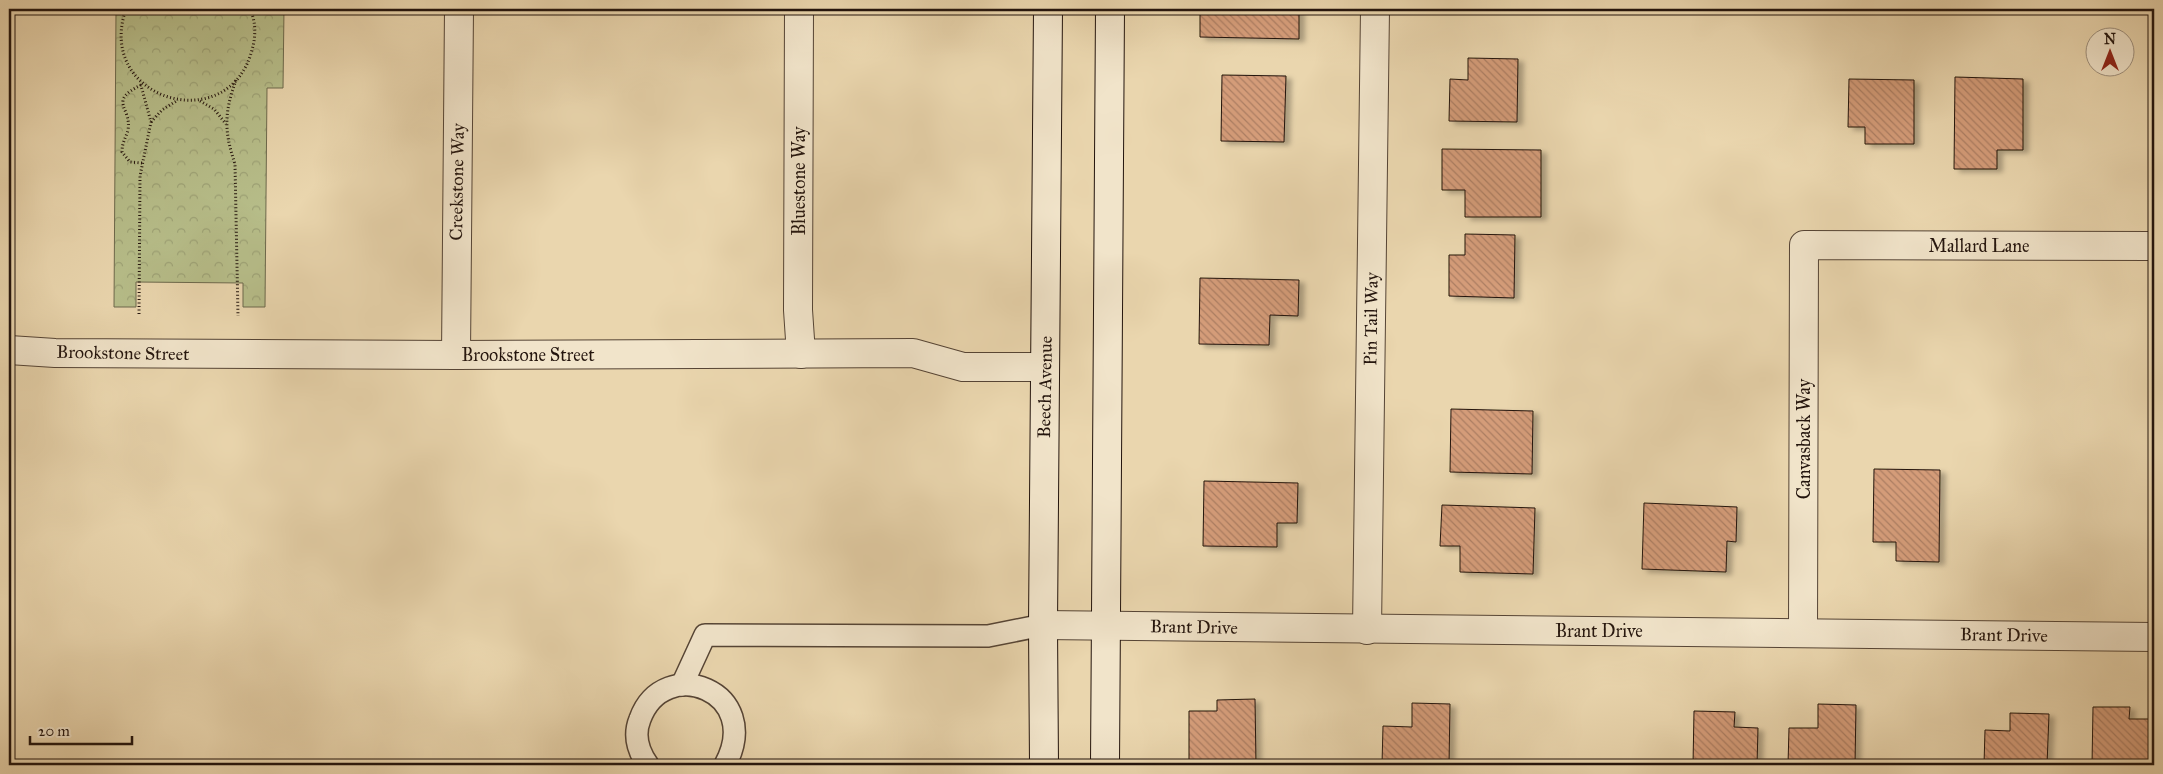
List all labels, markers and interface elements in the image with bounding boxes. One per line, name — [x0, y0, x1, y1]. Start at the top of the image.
north arrow — [2086, 28, 2136, 78]
text: N — [2104, 31, 2116, 48]
street label: Creekstone Way — [445, 123, 469, 241]
street label: Bluestone Way — [788, 126, 810, 236]
street label: Mallard Lane — [1928, 235, 2030, 257]
street label: Pin Tail Way — [1359, 272, 1383, 366]
street label: Beech Avenue — [1033, 336, 1057, 438]
street label: Brookstone Street — [56, 341, 190, 365]
street label: Brookstone Street — [461, 344, 595, 366]
street label: Canvasback Way — [1793, 378, 1815, 499]
street label: Brant Drive — [1150, 615, 1238, 639]
street label: Brant Drive — [1555, 620, 1643, 642]
street label: Brant Drive — [1960, 623, 2048, 647]
scale bar — [30, 714, 132, 746]
text: 20 m — [38, 722, 70, 740]

